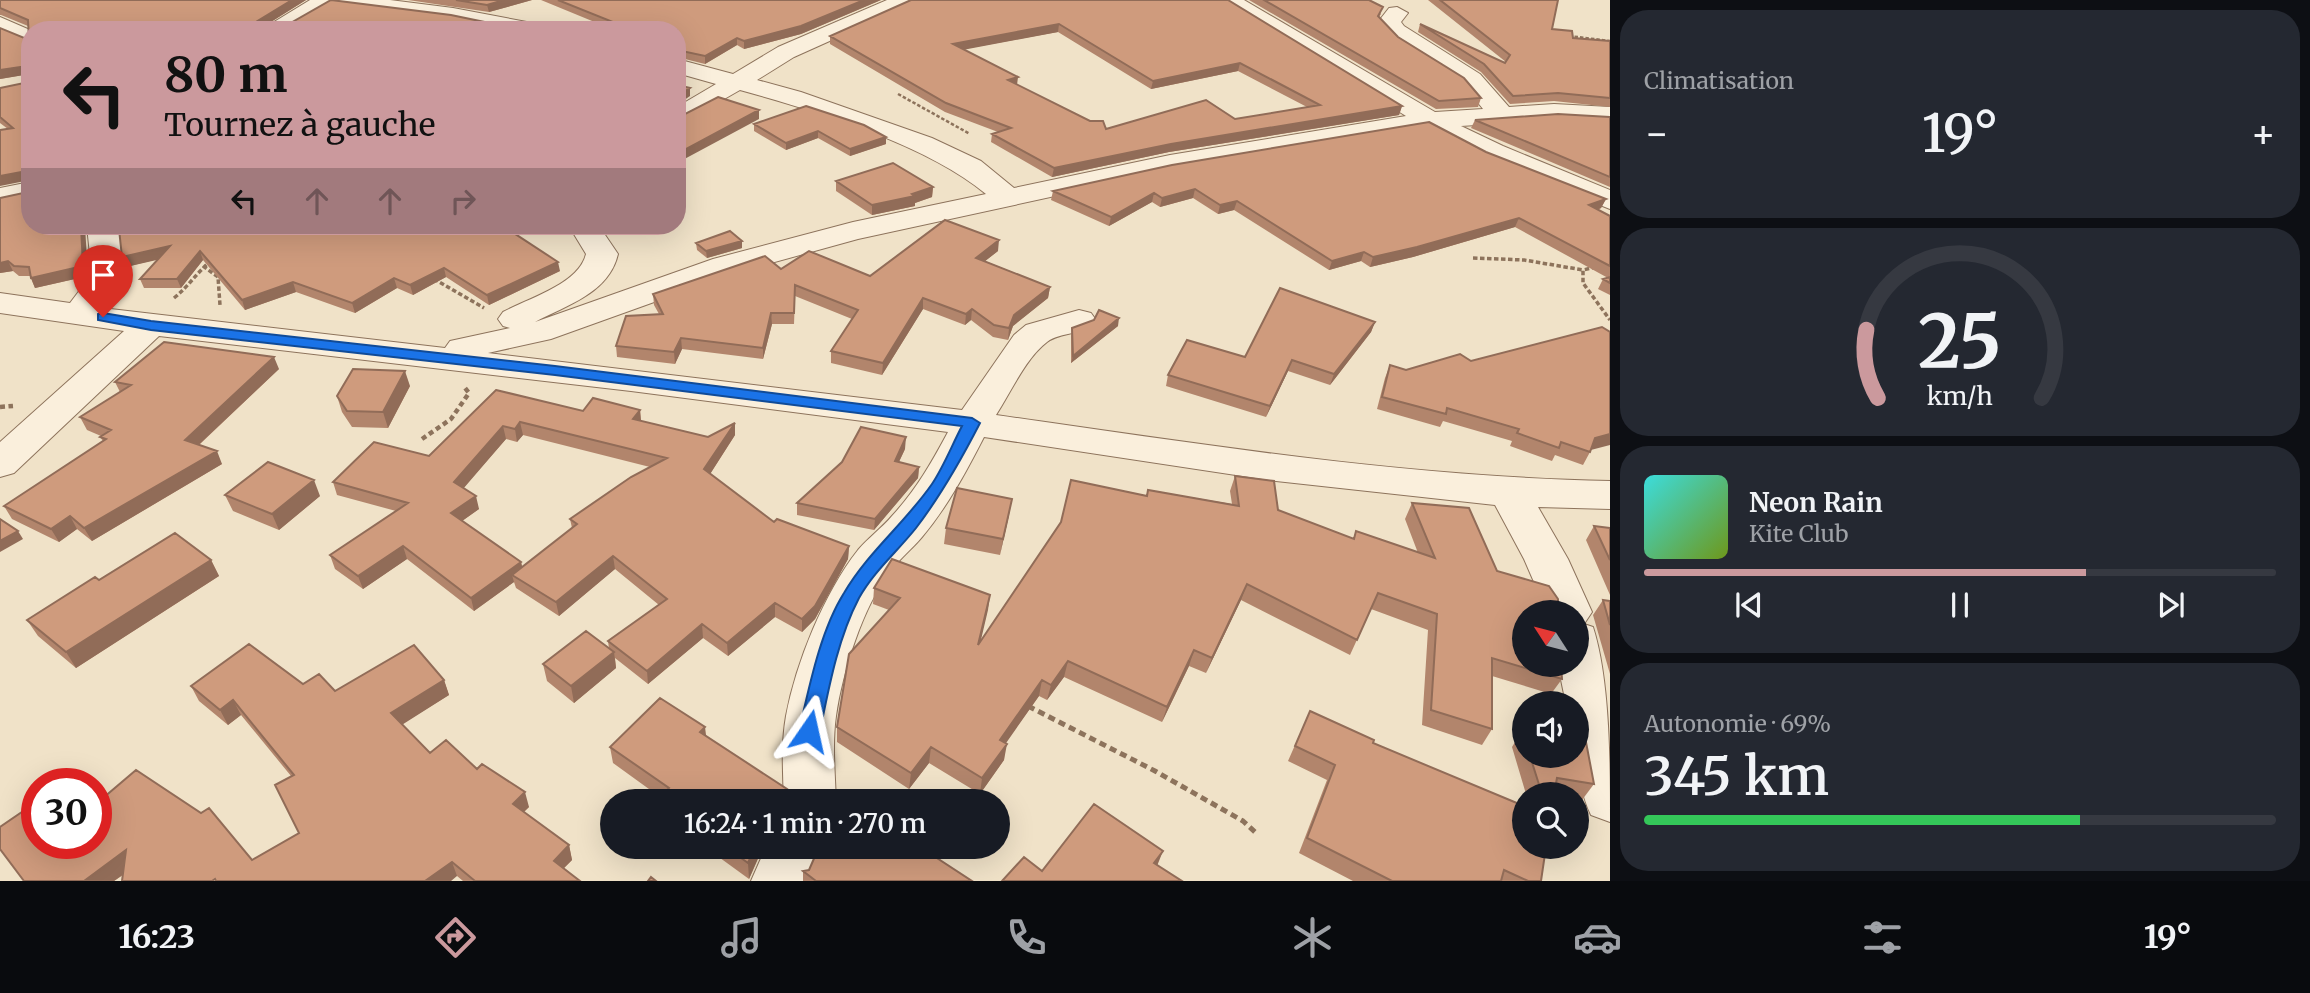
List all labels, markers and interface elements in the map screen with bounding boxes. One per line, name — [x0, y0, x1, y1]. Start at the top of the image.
text: 80 m — [164, 44, 287, 105]
icon: left — [49, 49, 140, 140]
text: Climatisation — [1644, 66, 1794, 95]
text: 19° — [1922, 101, 1998, 166]
text: Tournez à gauche — [164, 105, 435, 145]
text: − — [1644, 110, 1669, 157]
text: + — [2251, 110, 2276, 157]
icon: left — [225, 182, 263, 220]
icon: ahead — [298, 182, 336, 220]
icon: ahead — [371, 182, 409, 220]
icon: right — [444, 182, 482, 220]
pin — [73, 245, 133, 317]
icon: arrive — [84, 256, 122, 294]
text: 25 — [1918, 296, 2002, 388]
text: km/h — [1927, 379, 1993, 411]
text: Neon Rain — [1749, 486, 1883, 519]
text: Kite Club — [1749, 519, 1848, 548]
icon: previous — [1730, 586, 1768, 624]
icon: pause — [1941, 586, 1979, 624]
icon: next — [2152, 586, 2190, 624]
north arrow — [1512, 600, 1589, 677]
map controls — [1512, 600, 1589, 859]
button: sound — [1512, 691, 1589, 768]
position arrow — [772, 694, 846, 768]
text: Autonomie · 69% — [1644, 709, 1831, 738]
text: 345 km — [1644, 744, 1829, 809]
speed limit sign: 30 — [21, 768, 112, 859]
button: search — [1512, 782, 1589, 859]
text: 16:24 · 1 min · 270 m — [684, 807, 926, 840]
icon: directions — [431, 913, 480, 962]
icon: music — [717, 913, 766, 962]
icon: phone — [1002, 913, 1051, 962]
icon: climate — [1288, 913, 1337, 962]
icon: car — [1573, 913, 1622, 962]
icon: filters — [1858, 913, 1907, 962]
text: 16:23 — [118, 917, 195, 957]
text: 19° — [2144, 917, 2192, 957]

